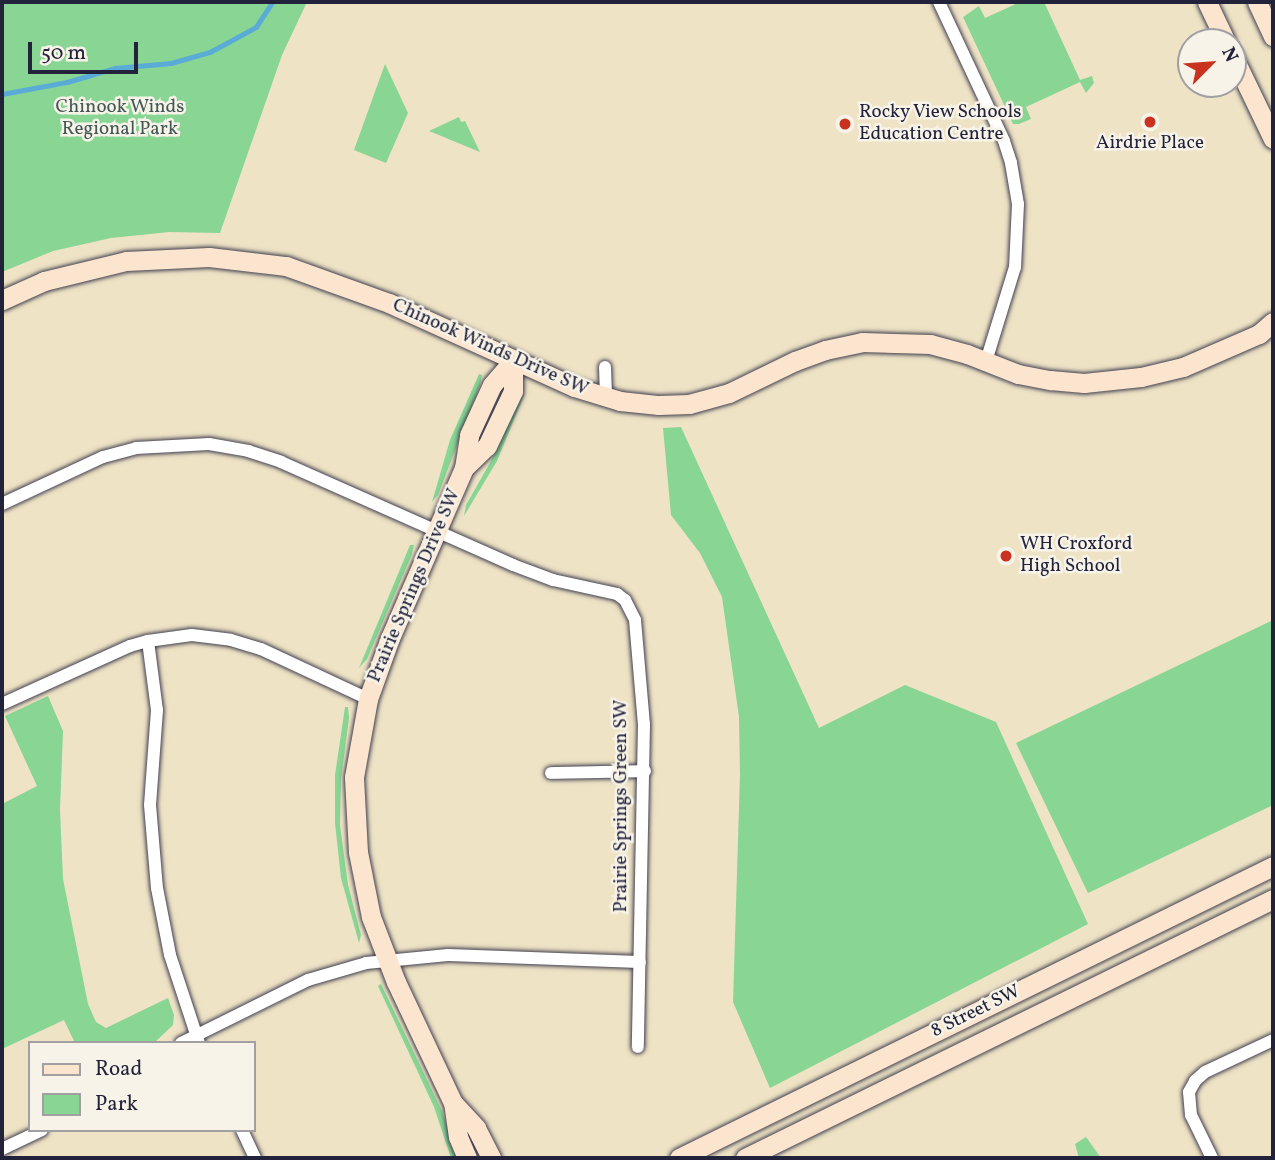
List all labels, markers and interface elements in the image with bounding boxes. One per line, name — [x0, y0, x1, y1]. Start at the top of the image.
scale bar — [32, 28, 142, 72]
north arrow — [1177, 28, 1247, 98]
text: 50 m — [41, 39, 86, 68]
text: N — [1215, 43, 1244, 67]
park label: Chinook Winds Regional Park — [55, 97, 185, 141]
place label: Rocky View Schools Education Centre — [859, 102, 1023, 146]
marker: Airdrie Place — [1142, 114, 1158, 130]
marker: Rocky View Schools Education Centre — [837, 116, 853, 132]
place label: Airdrie Place — [1096, 133, 1204, 155]
street label: Chinook Winds Drive SW — [388, 294, 592, 402]
street label: Prairie Springs Drive SW — [364, 486, 466, 686]
place label: WH Croxford High School — [1020, 534, 1132, 578]
marker: WH Croxford High School — [998, 548, 1014, 564]
street label: Prairie Springs Green SW — [611, 700, 633, 912]
street label: 8 Street SW — [928, 981, 1024, 1043]
legend — [28, 1041, 256, 1132]
text: Road — [95, 1055, 142, 1084]
text: Park — [95, 1090, 138, 1119]

